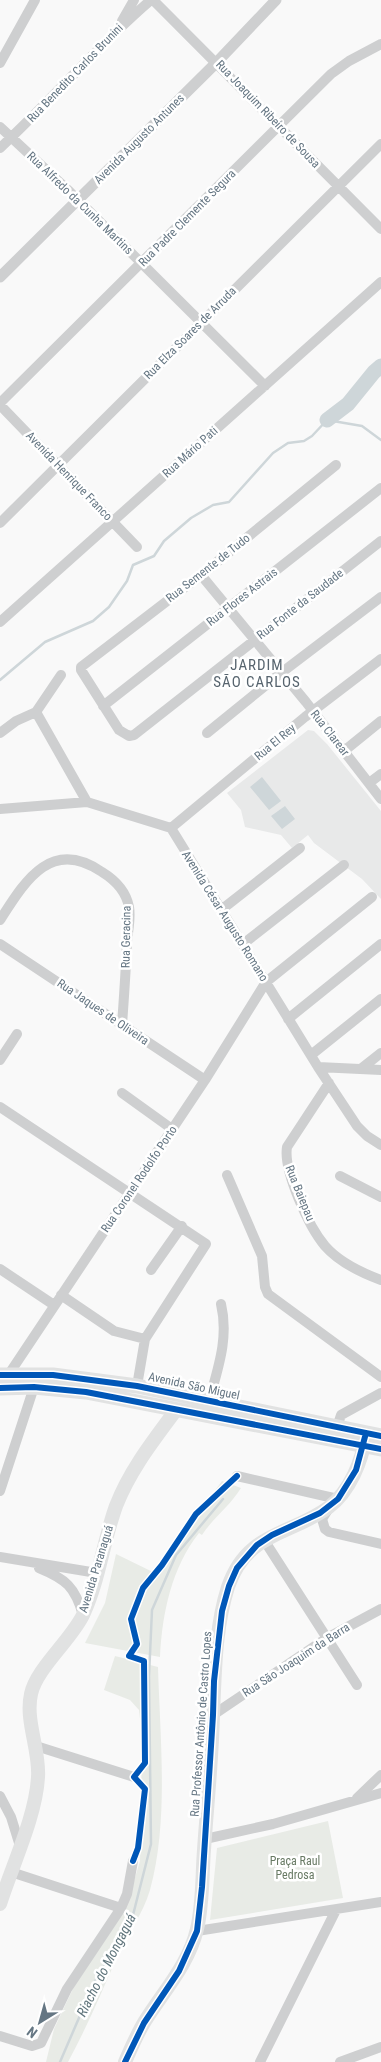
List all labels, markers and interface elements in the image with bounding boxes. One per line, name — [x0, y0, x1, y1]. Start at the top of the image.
street label: Rua Benedito Carlos Brunini — [24, 21, 126, 125]
street label: Rua Joaquim Ribeiro de Sousa — [213, 57, 323, 171]
street label: Avenida Augusto Antunes — [91, 91, 187, 187]
street label: Rua Alfredo da Cunha Martins — [24, 149, 136, 257]
street label: Rua Padre Clemente Segura — [136, 166, 239, 269]
street label: Rua Elza Soares de Arruda — [141, 284, 239, 382]
street label: Rua Mário Pati — [160, 424, 220, 480]
street label: Avenida Henrique Franco — [23, 429, 115, 523]
street label: Rua Semente de Tudo — [163, 531, 253, 605]
street label: Rua Flores Astrais — [204, 565, 280, 629]
street label: Rua Fonte da Saudade — [254, 566, 346, 642]
district label: JARDIM SÃO CARLOS — [213, 656, 301, 691]
street label: Rua Clarear — [308, 707, 353, 759]
street label: Rua El Rey — [252, 721, 298, 763]
street label: Avenida César Augusto Romano — [179, 848, 271, 984]
street label: Rua Geracina — [118, 905, 134, 968]
street label: Rua Jaques de Oliveira — [55, 976, 152, 1048]
street label: Rua Coronel Rodolfo Porto — [98, 1123, 180, 1235]
street label: Rua Baiepau — [282, 1163, 318, 1223]
street label: Avenida São Miguel — [147, 1369, 241, 1403]
street label: Avenida Paranaguá — [76, 1523, 116, 1614]
street label: Rua São Joaquim da Barra — [240, 1620, 352, 1700]
street label: Rua Professor Antônio de Castro Lopes — [188, 1631, 214, 1817]
park label: Praça Raul Pedrosa — [270, 1854, 320, 1882]
water label: Riacho do Mongaguá — [73, 1911, 139, 2019]
north arrow — [15, 1997, 65, 2047]
text: N — [24, 2023, 40, 2041]

